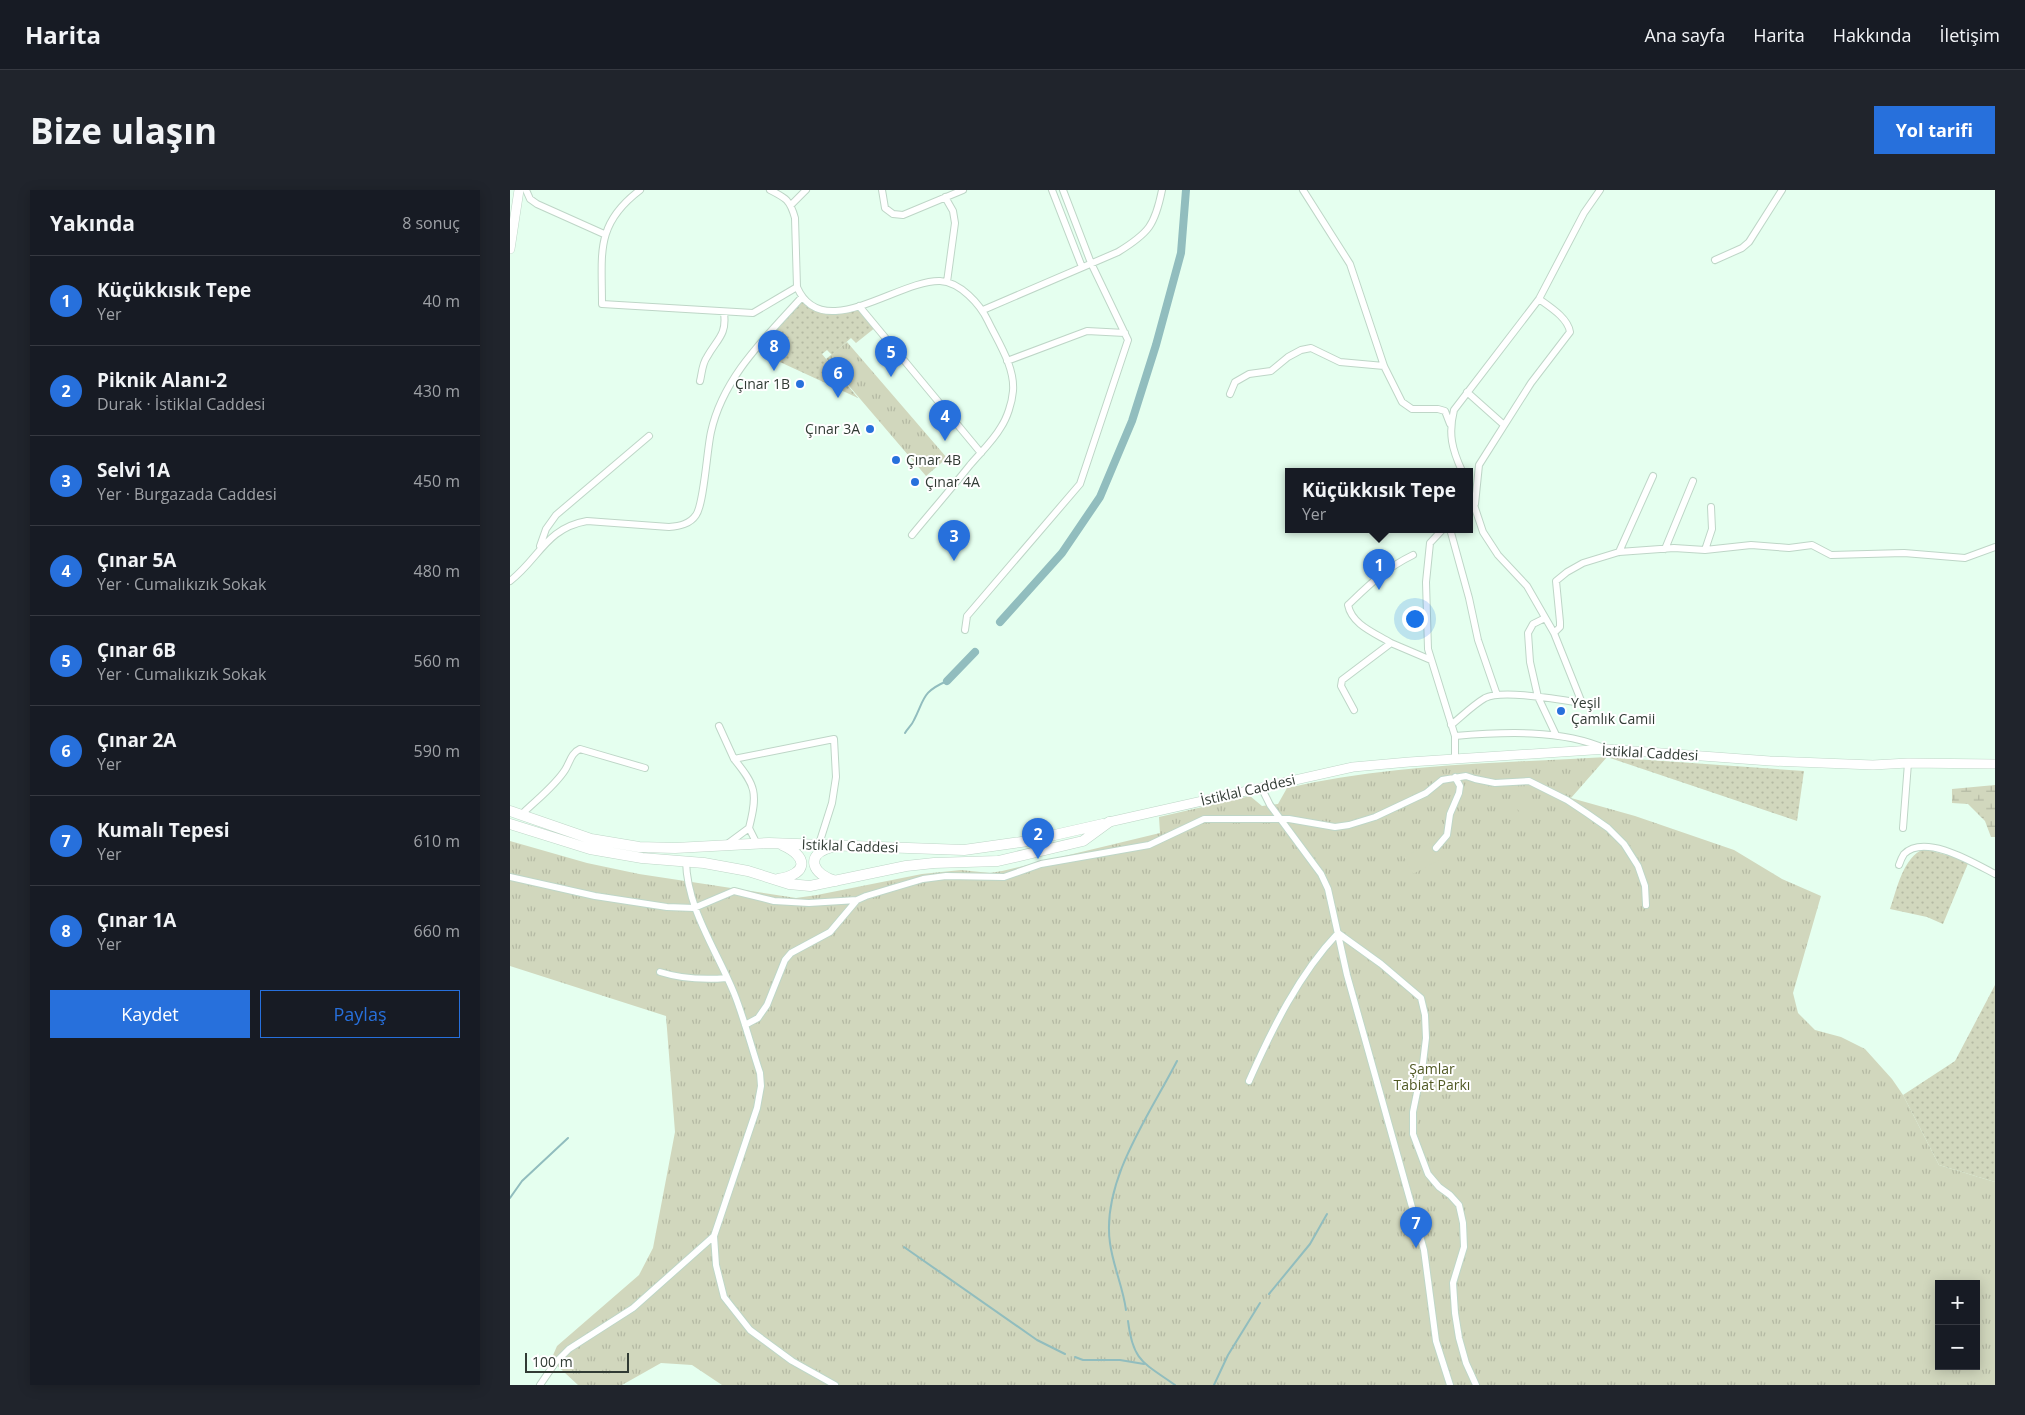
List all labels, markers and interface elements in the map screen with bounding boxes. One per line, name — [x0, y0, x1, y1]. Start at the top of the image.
text: Harita — [25, 18, 101, 51]
text: Ana sayfa — [1644, 23, 1725, 47]
text: Harita — [1753, 23, 1805, 47]
text: Hakkında — [1833, 23, 1912, 47]
text: İletişim — [1940, 23, 2000, 47]
button: Yol tarifi — [1874, 106, 1995, 154]
text: Bize ulaşın — [30, 107, 217, 154]
text: Yakında — [50, 209, 135, 237]
text: 8 sonuç — [402, 212, 460, 234]
text: Küçükkısık Tepe — [97, 277, 251, 303]
text: 1 — [61, 290, 71, 312]
text: 40 m — [423, 290, 460, 312]
text: Yer — [97, 303, 121, 325]
pin: 8 — [758, 330, 790, 371]
pin: 5 — [875, 336, 907, 377]
pin: 6 — [822, 357, 854, 398]
text: Piknik Alanı-2 — [97, 367, 227, 393]
place label: Çınar 1B — [735, 374, 790, 393]
marker: Çınar 1B — [794, 378, 806, 390]
text: 2 — [61, 380, 71, 402]
text: 430 m — [414, 380, 460, 402]
text: Durak · İstiklal Caddesi — [97, 393, 265, 415]
pin: 4 — [929, 400, 961, 441]
place label: Çınar 3A — [805, 419, 860, 438]
marker: Çınar 3A — [864, 423, 876, 435]
place label: Çınar 4B — [906, 450, 961, 469]
marker: Çınar 4B — [890, 454, 902, 466]
text: Selvi 1A — [97, 457, 170, 483]
popup — [1285, 468, 1473, 533]
text: 3 — [61, 470, 71, 492]
text: 450 m — [414, 470, 460, 492]
place label: Çınar 4A — [925, 472, 980, 491]
marker: Çınar 4A — [909, 476, 921, 488]
text: Küçükkısık Tepe — [1302, 477, 1456, 503]
text: Yer · Burgazada Caddesi — [97, 483, 277, 505]
text: Yer — [1302, 503, 1326, 525]
pin: 3 — [938, 520, 970, 561]
text: Çınar 5A — [97, 547, 176, 573]
pin: 1 — [1363, 549, 1395, 590]
text: 4 — [61, 560, 71, 582]
text: 480 m — [414, 560, 460, 582]
text: Yer · Cumalıkızık Sokak — [97, 573, 266, 595]
your location — [1402, 606, 1428, 632]
text: Çınar 6B — [97, 637, 176, 663]
text: 5 — [61, 650, 71, 672]
text: 560 m — [414, 650, 460, 672]
text: Yer · Cumalıkızık Sokak — [97, 663, 266, 685]
place label: Yeşil Çamlık Camii — [1571, 693, 1655, 728]
marker: Yeşil Çamlık Camii — [1555, 705, 1567, 717]
text: Çınar 2A — [97, 727, 176, 753]
text: 6 — [61, 740, 71, 762]
text: 590 m — [414, 740, 460, 762]
street label: İstiklal Caddesi — [1601, 740, 1699, 765]
text: Yer — [97, 753, 121, 775]
street label: İstiklal Caddesi — [1199, 769, 1297, 810]
text: Kumalı Tepesi — [97, 817, 230, 843]
pin: 2 — [1022, 818, 1054, 859]
text: 7 — [61, 830, 71, 852]
text: 610 m — [414, 830, 460, 852]
street label: İstiklal Caddesi — [801, 834, 899, 857]
text: Yer — [97, 843, 121, 865]
text: Çınar 1A — [97, 907, 176, 933]
text: 8 — [61, 920, 71, 942]
text: 660 m — [414, 920, 460, 942]
text: Yer — [97, 933, 121, 955]
button: Kaydet — [50, 990, 250, 1038]
button: Paylaş — [260, 990, 460, 1038]
park label: Şamlar Tabiat Parkı — [1394, 1059, 1470, 1094]
pin: 7 — [1400, 1207, 1432, 1248]
map controls — [1935, 1280, 1980, 1370]
button: + — [1935, 1280, 1980, 1325]
button: − — [1935, 1325, 1980, 1370]
scale bar — [525, 1350, 629, 1373]
text: 100 m — [532, 1352, 573, 1371]

